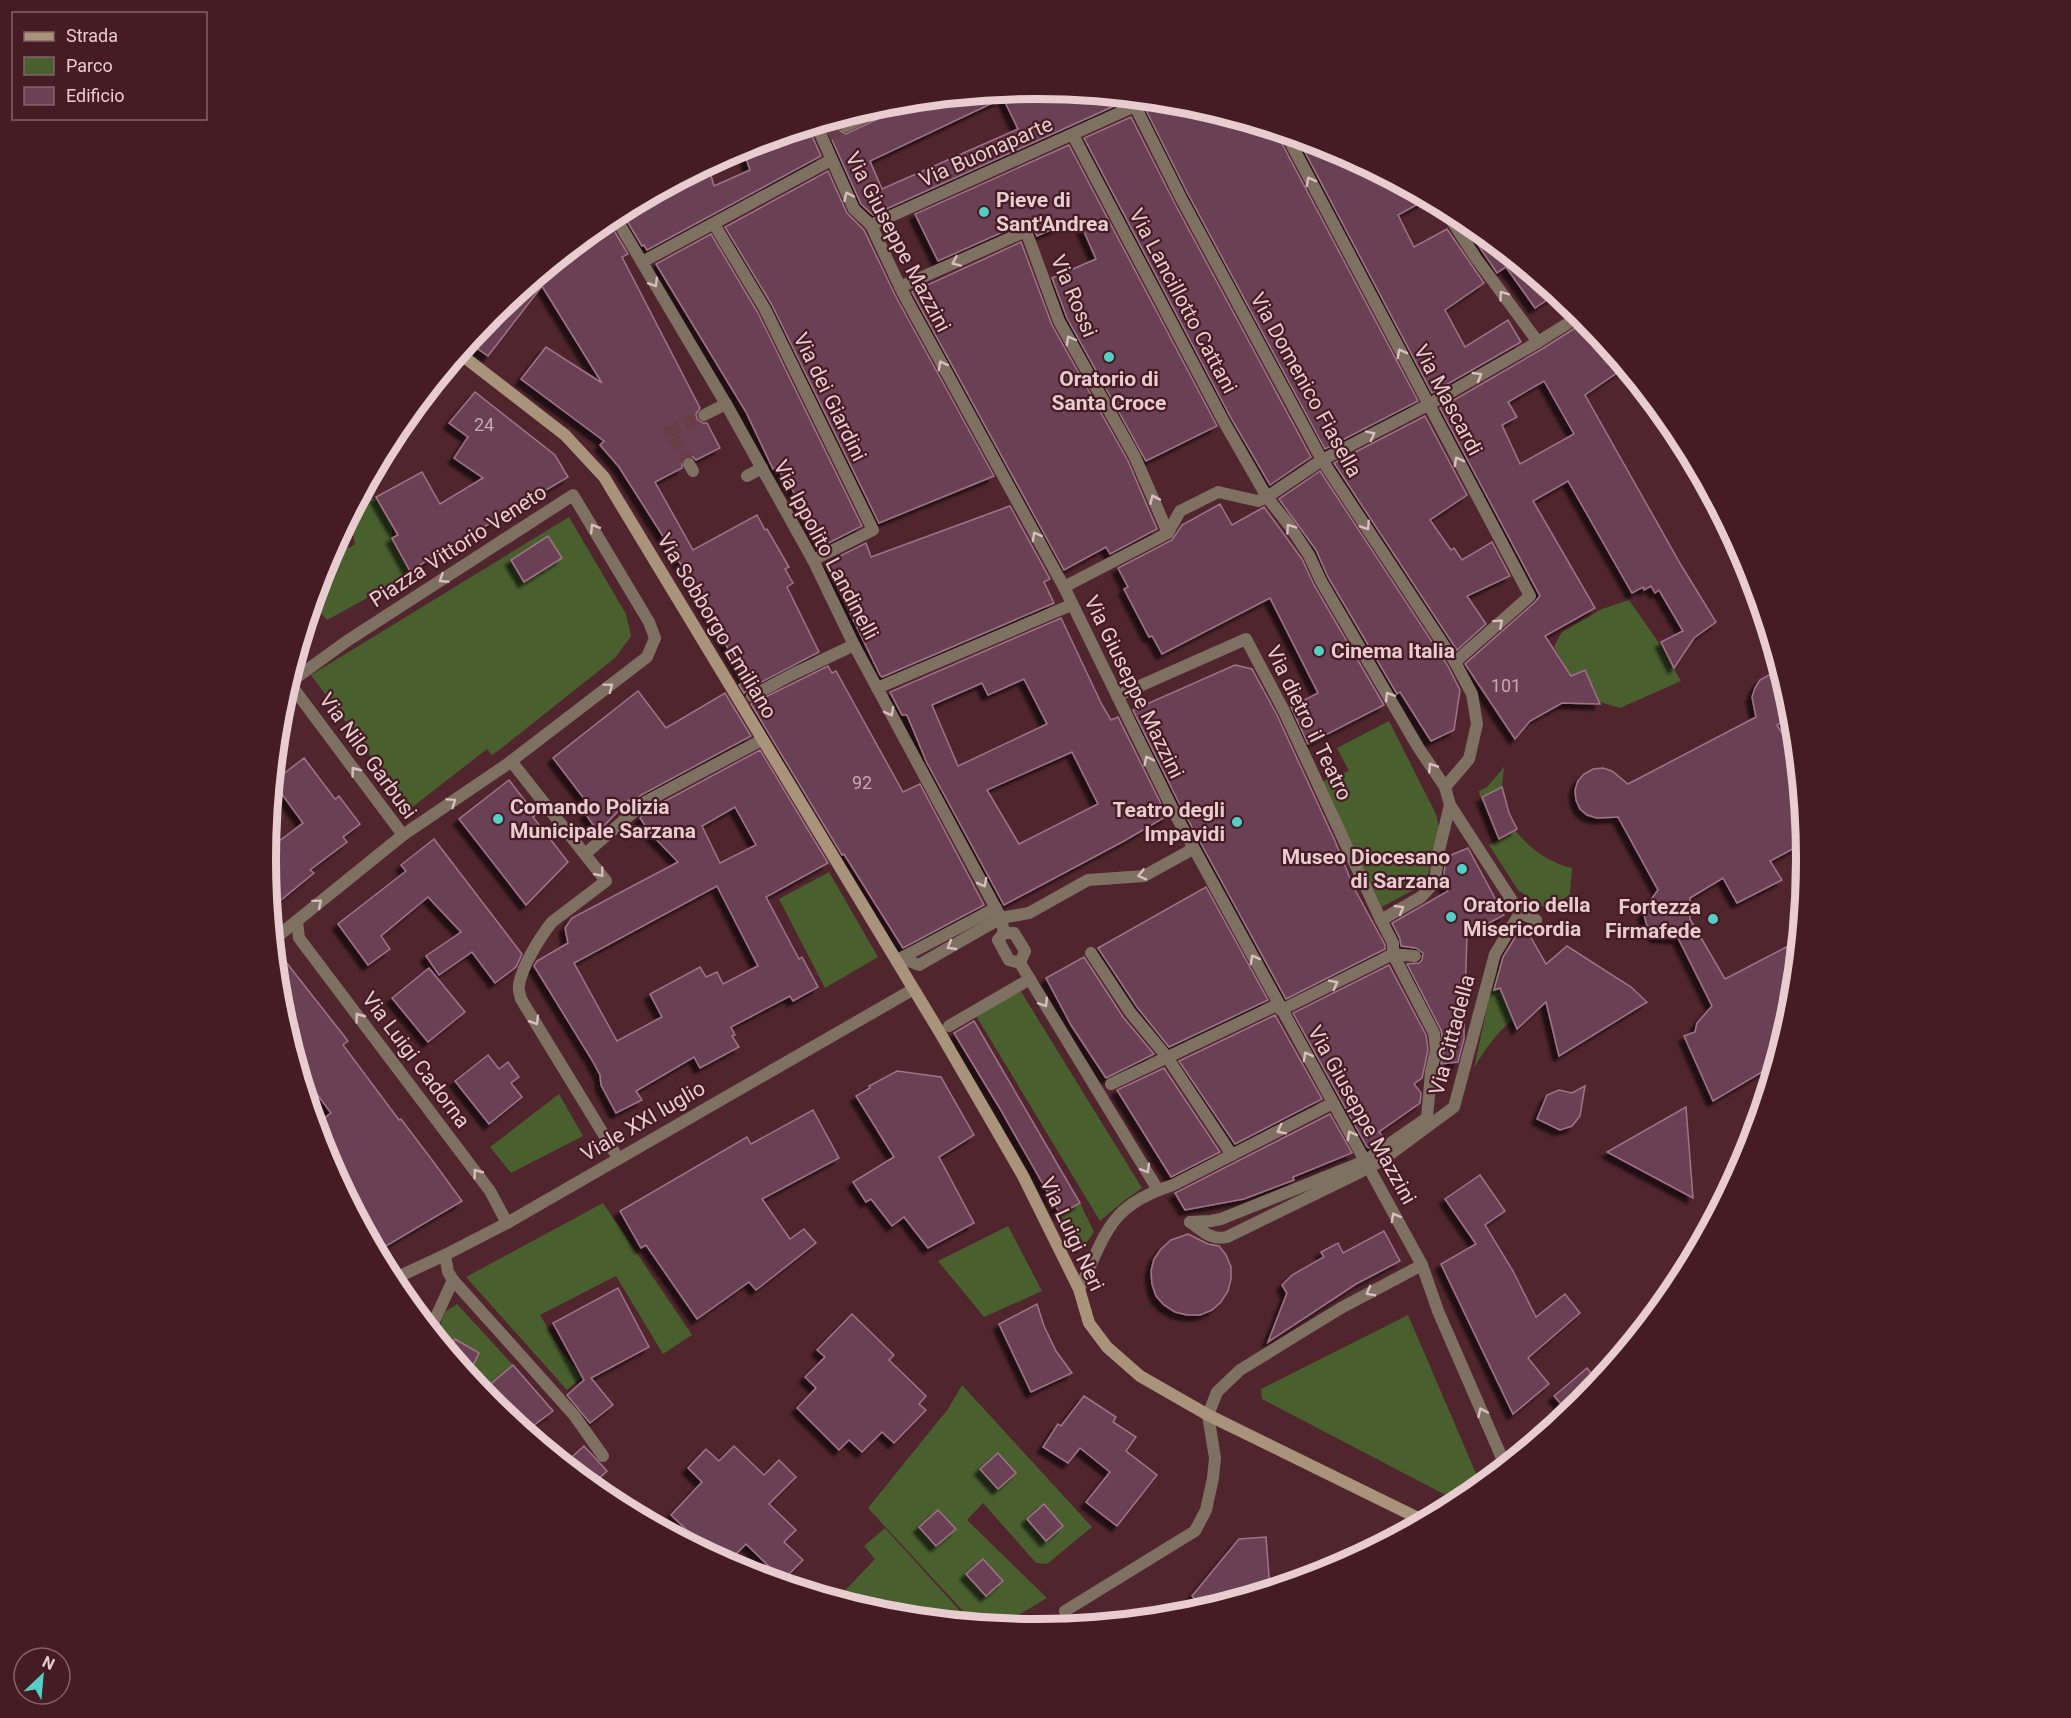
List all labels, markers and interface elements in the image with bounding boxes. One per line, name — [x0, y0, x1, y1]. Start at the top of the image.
legend — [12, 12, 207, 120]
text: Strada — [66, 25, 118, 46]
text: Parco — [66, 55, 113, 76]
text: Edificio — [66, 85, 125, 106]
street label: Via Buonaparte — [916, 112, 1056, 192]
street label: Via Giuseppe Mazzini — [840, 148, 956, 336]
one-way arrow — [1306, 176, 1317, 187]
place label: Pieve di Sant'Andrea — [996, 188, 1109, 236]
one-way arrow — [843, 191, 855, 202]
marker: Pieve di Sant'Andrea — [977, 205, 991, 219]
street label: Via Lancillotto Cattani — [1124, 205, 1242, 397]
street label: Via Rossi — [1046, 251, 1102, 341]
one-way arrow — [951, 254, 962, 266]
one-way arrow — [647, 277, 659, 287]
street label: Via Domenico Fiasella — [1245, 289, 1367, 481]
one-way arrow — [1499, 290, 1510, 301]
street label: Via dei Giardini — [789, 329, 871, 465]
one-way arrow — [1066, 336, 1077, 346]
street label: Via Mascardi — [1409, 341, 1487, 459]
one-way arrow — [1396, 349, 1408, 360]
marker: Oratorio di Santa Croce — [1102, 350, 1116, 364]
one-way arrow — [938, 361, 949, 371]
place label: Oratorio di Santa Croce — [1052, 367, 1166, 415]
one-way arrow — [1472, 372, 1483, 383]
house number: 24 — [474, 414, 494, 435]
one-way arrow — [1365, 430, 1376, 442]
street label: Via Ippolito Landinelli — [769, 456, 883, 644]
one-way arrow — [1453, 456, 1465, 467]
street label: Piazza Vittorio Veneto — [365, 480, 551, 612]
one-way arrow — [1149, 495, 1161, 506]
one-way arrow — [1358, 520, 1369, 531]
one-way arrow — [590, 524, 602, 534]
one-way arrow — [1286, 524, 1297, 535]
street label: Via Sobborgo Emiliano — [652, 529, 782, 723]
one-way arrow — [1032, 532, 1043, 542]
one-way arrow — [439, 572, 450, 583]
street label: Via Giuseppe Mazzini — [1079, 592, 1189, 782]
one-way arrow — [1492, 620, 1503, 631]
place label: Cinema Italia — [1331, 639, 1455, 663]
street label: Via dietro il Teatro — [1261, 642, 1357, 804]
marker: Cinema Italia — [1312, 644, 1326, 658]
house number: 101 — [1491, 675, 1521, 696]
one-way arrow — [602, 683, 613, 694]
street label: Via Nilo Garbusi — [314, 688, 422, 824]
one-way arrow — [1384, 692, 1396, 702]
one-way arrow — [883, 705, 894, 716]
one-way arrow — [1144, 755, 1155, 766]
one-way arrow — [1427, 763, 1439, 773]
one-way arrow — [352, 767, 363, 778]
house number: 92 — [852, 772, 872, 793]
place label: Comando Polizia Municipale Sarzana — [510, 795, 696, 843]
one-way arrow — [445, 798, 456, 809]
place label: Teatro degli Impavidi — [1113, 798, 1225, 846]
marker: Comando Polizia Municipale Sarzana — [491, 812, 505, 826]
marker: Teatro degli Impavidi — [1230, 815, 1244, 829]
place label: Museo Diocesano di Sarzana — [1282, 845, 1450, 893]
marker: Museo Diocesano di Sarzana — [1455, 862, 1469, 876]
one-way arrow — [592, 866, 603, 877]
one-way arrow — [1137, 867, 1147, 880]
one-way arrow — [976, 877, 987, 887]
place label: Oratorio della Misericordia — [1463, 893, 1591, 941]
place label: Fortezza Firmafede — [1605, 895, 1701, 943]
one-way arrow — [311, 899, 322, 910]
one-way arrow — [1394, 905, 1404, 916]
marker: Oratorio della Misericordia — [1444, 910, 1458, 924]
marker: Fortezza Firmafede — [1706, 912, 1720, 926]
one-way arrow — [947, 939, 958, 950]
one-way arrow — [1250, 954, 1261, 965]
street label: Via Cittadella — [1424, 972, 1480, 1098]
one-way arrow — [1327, 979, 1338, 991]
street label: Via Luigi Cadorna — [357, 987, 475, 1133]
one-way arrow — [1037, 997, 1049, 1007]
one-way arrow — [355, 1013, 366, 1024]
one-way arrow — [528, 1015, 540, 1025]
street label: Via Giuseppe Mazzini — [1303, 1022, 1421, 1208]
one-way arrow — [1303, 1052, 1314, 1063]
street label: Viale XXI luglio — [577, 1076, 709, 1166]
one-way arrow — [1276, 1122, 1287, 1134]
one-way arrow — [1347, 1131, 1358, 1141]
one-way arrow — [1138, 1163, 1150, 1173]
one-way arrow — [473, 1169, 484, 1180]
street label: Via Luigi Neri — [1035, 1173, 1109, 1295]
one-way arrow — [1391, 1212, 1402, 1223]
one-way arrow — [1366, 1285, 1377, 1296]
one-way arrow — [1477, 1407, 1489, 1418]
north arrow — [12, 1646, 72, 1706]
text: N — [39, 1652, 58, 1674]

